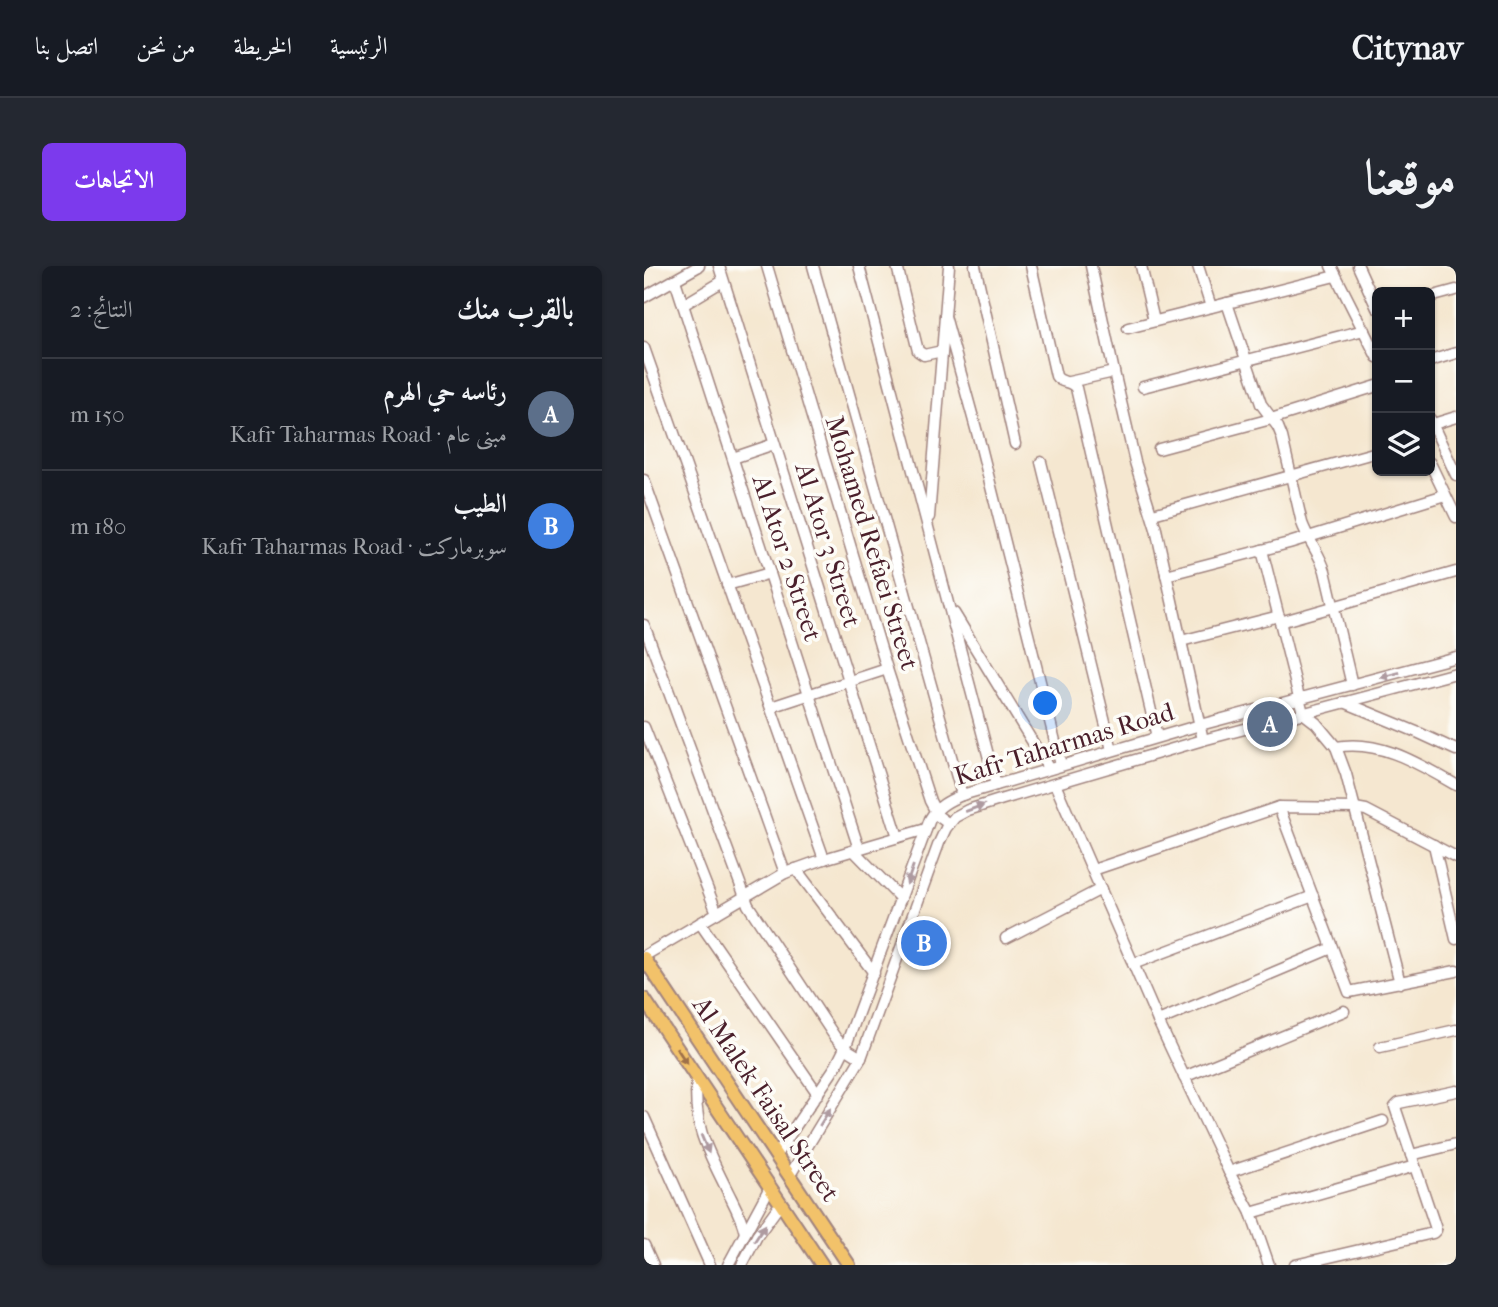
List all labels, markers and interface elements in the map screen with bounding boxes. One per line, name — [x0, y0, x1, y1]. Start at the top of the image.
text: Citynav — [1352, 29, 1463, 68]
text: اتصل بنا — [35, 32, 98, 60]
text: من نحن — [136, 32, 196, 60]
text: الخريطة — [234, 32, 292, 60]
text: الرئيسية — [330, 32, 388, 60]
button: الاتجاهات — [42, 143, 186, 221]
text: موقعنا — [1364, 149, 1456, 207]
map controls — [1372, 287, 1435, 476]
button: + — [1372, 287, 1435, 350]
text: بالقرب منك — [457, 292, 574, 327]
text: النتائج: 2 — [70, 296, 133, 323]
button: − — [1372, 350, 1435, 413]
text: رئاسه حي الهرم — [383, 376, 507, 407]
text: 150 m — [70, 401, 125, 428]
text: A — [544, 401, 558, 428]
street label: Mohamed Refaei Street — [819, 412, 926, 674]
button: layers — [1372, 413, 1435, 476]
text: مبنى عام · Kafr Taharmas Road — [230, 421, 507, 448]
street label: Al Ator 3 Street — [788, 458, 868, 632]
street label: Al Ator 2 Street — [745, 470, 829, 646]
text: الطيب — [453, 488, 507, 519]
text: 180 m — [70, 513, 127, 540]
text: B — [544, 513, 558, 540]
text: سوبرماركت · Kafr Taharmas Road — [201, 533, 507, 560]
one-way arrow — [1379, 670, 1401, 681]
your location — [1028, 686, 1062, 720]
street label: Kafr Taharmas Road — [950, 696, 1178, 792]
pin: A — [1247, 698, 1293, 750]
one-way arrow — [964, 803, 985, 814]
one-way arrow — [904, 865, 915, 886]
pin: B — [901, 917, 947, 969]
street label: Al Malek Faisal Street — [685, 990, 847, 1208]
one-way arrow — [675, 1047, 689, 1065]
one-way arrow — [819, 1107, 832, 1127]
one-way arrow — [700, 1134, 711, 1155]
one-way arrow — [753, 1224, 767, 1242]

